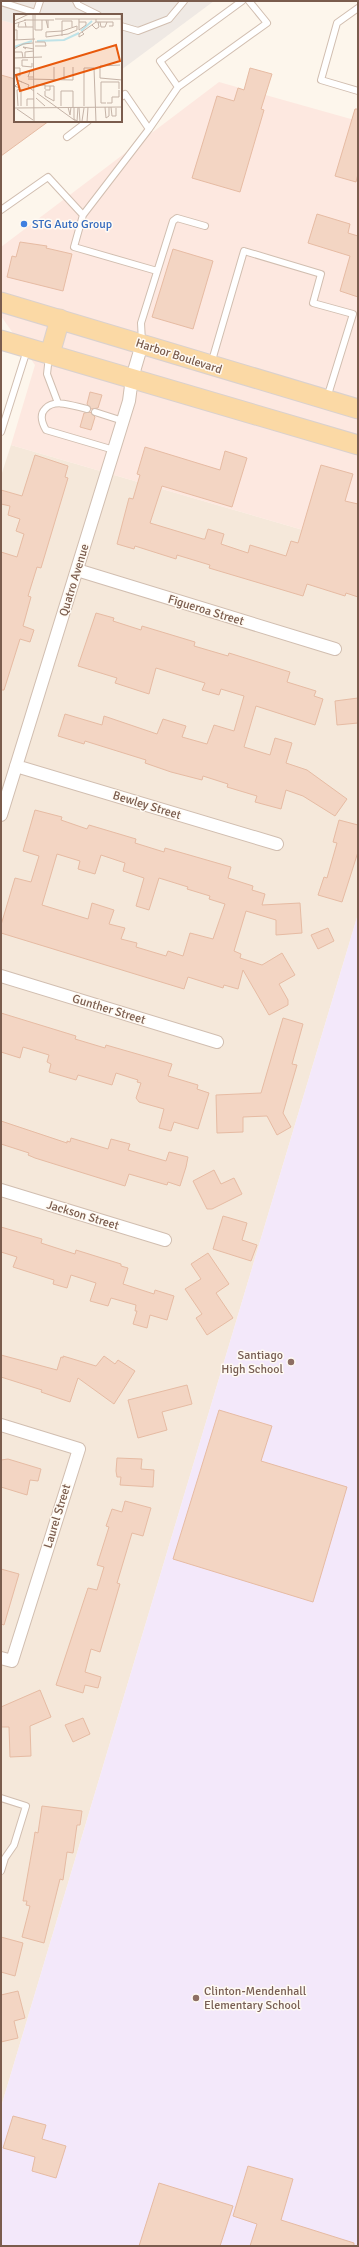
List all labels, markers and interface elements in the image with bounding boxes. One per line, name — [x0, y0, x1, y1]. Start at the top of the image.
inset map — [14, 14, 122, 122]
place label: STG Auto Group — [32, 217, 112, 232]
marker: STG Auto Group — [19, 219, 29, 229]
street label: Harbor Boulevard — [134, 335, 224, 377]
street label: Quatro Avenue — [56, 542, 93, 618]
street label: Figueroa Street — [166, 592, 246, 629]
street label: Bewley Street — [111, 788, 183, 823]
street label: Gunther Street — [70, 991, 147, 1028]
street label: Jackson Street — [45, 1197, 121, 1234]
place label: Santiago High School — [221, 1348, 283, 1377]
marker: Santiago High School — [286, 1357, 296, 1367]
street label: Laurel Street — [41, 1482, 74, 1550]
place label: Clinton-Mendenhall Elementary School — [204, 1984, 307, 2013]
marker: Clinton-Mendenhall Elementary School — [191, 1993, 201, 2003]

